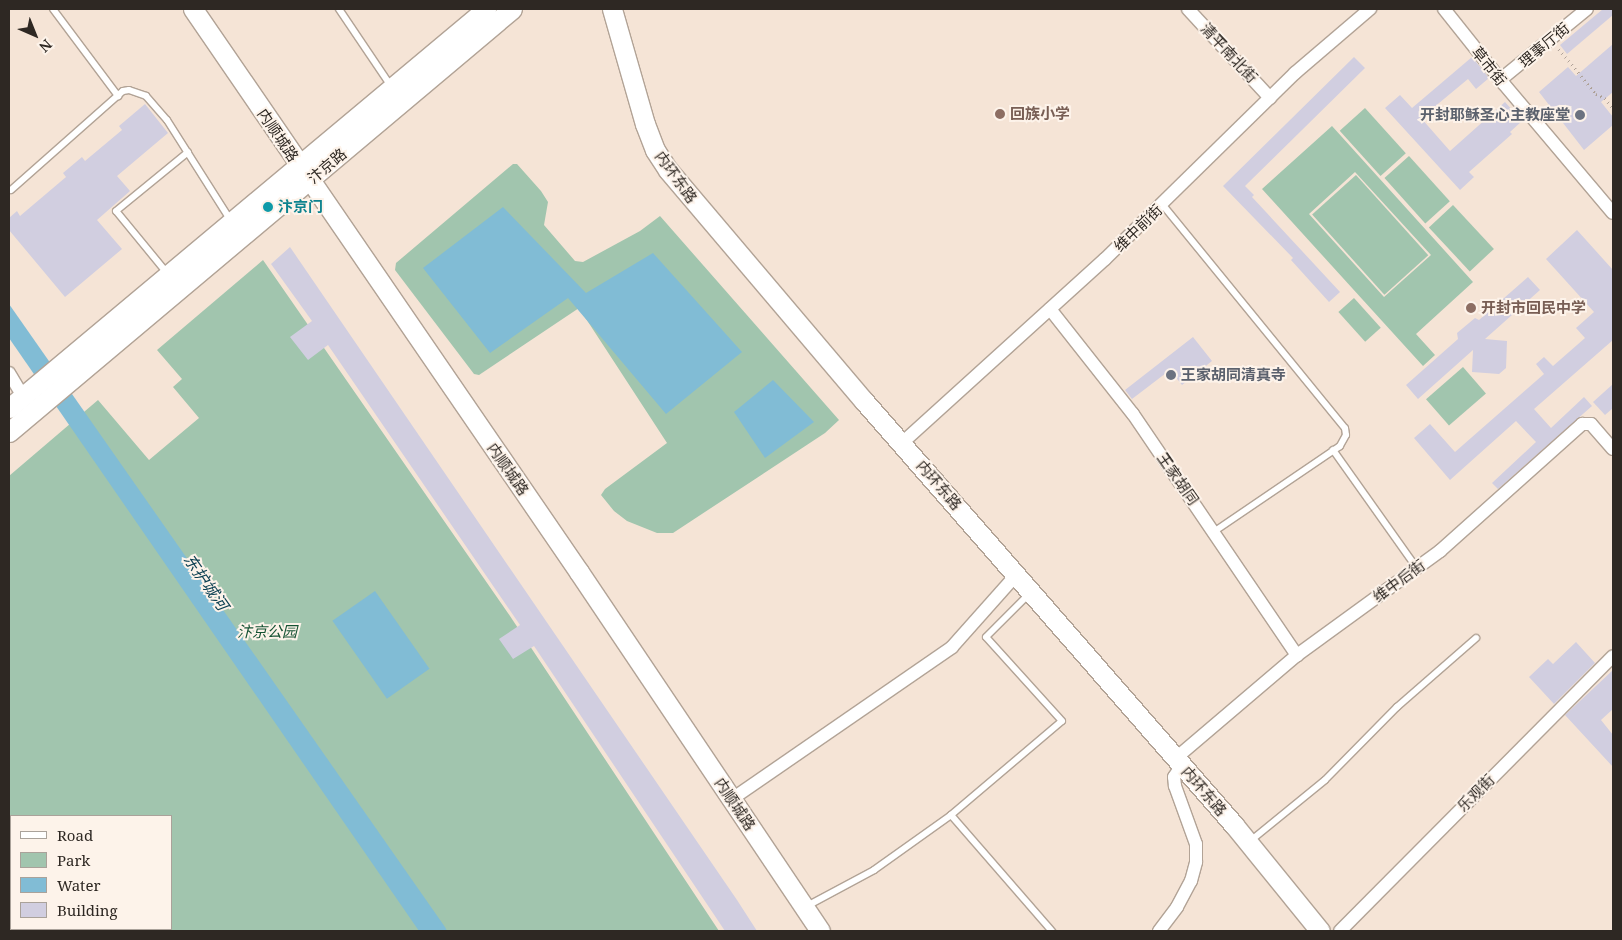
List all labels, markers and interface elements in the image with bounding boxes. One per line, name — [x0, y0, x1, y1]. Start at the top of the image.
north arrow — [10, 10, 60, 60]
street label: 清平南北街 — [1197, 19, 1261, 87]
street label: 理事厅街 — [1515, 19, 1573, 71]
text: N — [35, 35, 56, 57]
street label: 草市街 — [1468, 43, 1510, 89]
street label: 内顺城路 — [254, 105, 302, 165]
place label: 回族小学 — [1010, 105, 1070, 123]
place label: 开封耶稣圣心主教座堂 — [1420, 106, 1570, 124]
marker: 回族小学 — [994, 108, 1006, 120]
marker: 开封耶稣圣心主教座堂 — [1574, 109, 1586, 121]
street label: 汴京路 — [304, 145, 350, 187]
street label: 内环东路 — [651, 147, 701, 207]
place label: 汴京门 — [278, 198, 323, 216]
marker: 汴京门 — [262, 201, 274, 213]
street label: 维中前街 — [1110, 201, 1166, 255]
place label: 开封市回民中学 — [1481, 299, 1586, 317]
marker: 开封市回民中学 — [1465, 302, 1477, 314]
place label: 王家胡同清真寺 — [1181, 366, 1286, 384]
marker: 王家胡同清真寺 — [1165, 369, 1177, 381]
street label: 内顺城路 — [483, 439, 533, 499]
street label: 王家胡同 — [1153, 449, 1203, 509]
street label: 内环东路 — [913, 456, 965, 514]
water label: 东护城河 — [180, 550, 232, 614]
street label: 维中后街 — [1369, 556, 1429, 606]
park label: 汴京公园 — [237, 623, 297, 641]
street label: 内环东路 — [1178, 762, 1230, 820]
street label: 乐观街 — [1454, 771, 1498, 815]
street label: 内顺城路 — [711, 774, 759, 834]
legend — [10, 815, 172, 930]
text: Road — [57, 825, 93, 845]
text: Park — [57, 850, 90, 870]
text: Water — [57, 875, 100, 895]
text: Building — [57, 900, 118, 920]

